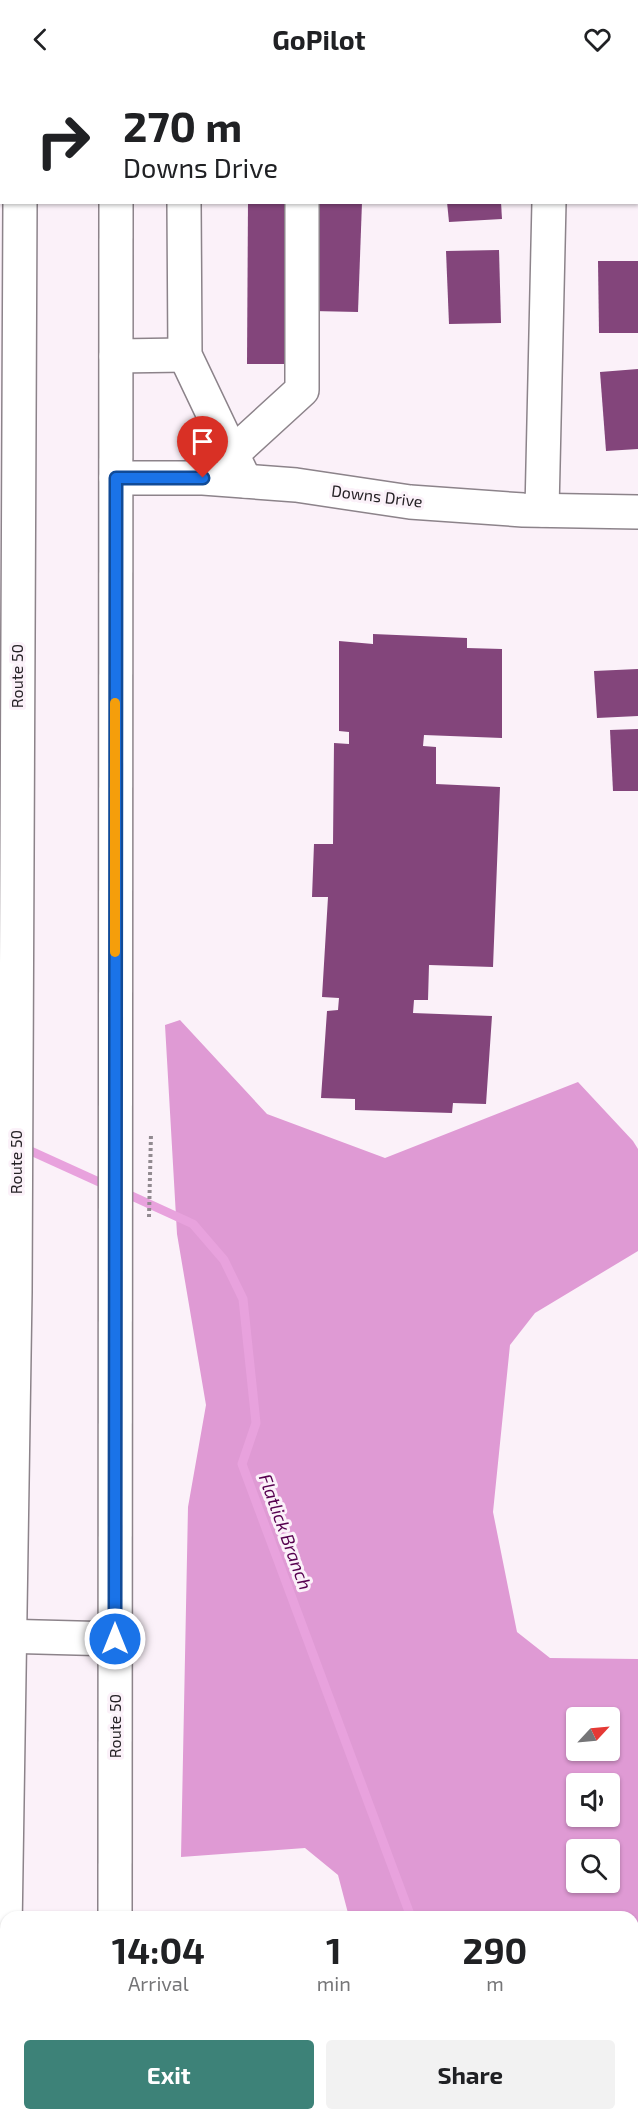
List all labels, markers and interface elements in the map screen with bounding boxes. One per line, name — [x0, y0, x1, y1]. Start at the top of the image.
icon: back — [24, 23, 57, 56]
text: GoPilot — [272, 23, 366, 55]
icon: heart — [581, 23, 614, 56]
text: 270 m — [123, 100, 242, 150]
icon: right — [24, 102, 102, 180]
text: Downs Drive — [123, 151, 278, 183]
pin — [177, 416, 228, 478]
icon: arrive — [186, 425, 219, 458]
street label: Downs Drive — [330, 480, 424, 511]
street label: Route 50 — [7, 644, 26, 708]
street label: Route 50 — [6, 1130, 25, 1194]
water label: Flatlick Branch — [255, 1471, 317, 1593]
position arrow — [83, 1607, 147, 1671]
street label: Route 50 — [105, 1694, 124, 1758]
north arrow — [566, 1707, 620, 1761]
map controls — [566, 1707, 620, 1893]
button: sound — [566, 1773, 620, 1827]
button: search — [566, 1839, 620, 1893]
text: 14:04 — [112, 1928, 205, 1971]
text: 1 — [326, 1928, 342, 1971]
text: 290 — [462, 1928, 527, 1971]
text: Arrival — [128, 1971, 189, 1995]
text: min — [317, 1971, 351, 1995]
text: m — [486, 1971, 504, 1995]
button: Exit — [24, 2040, 314, 2109]
button: Share — [326, 2040, 615, 2109]

